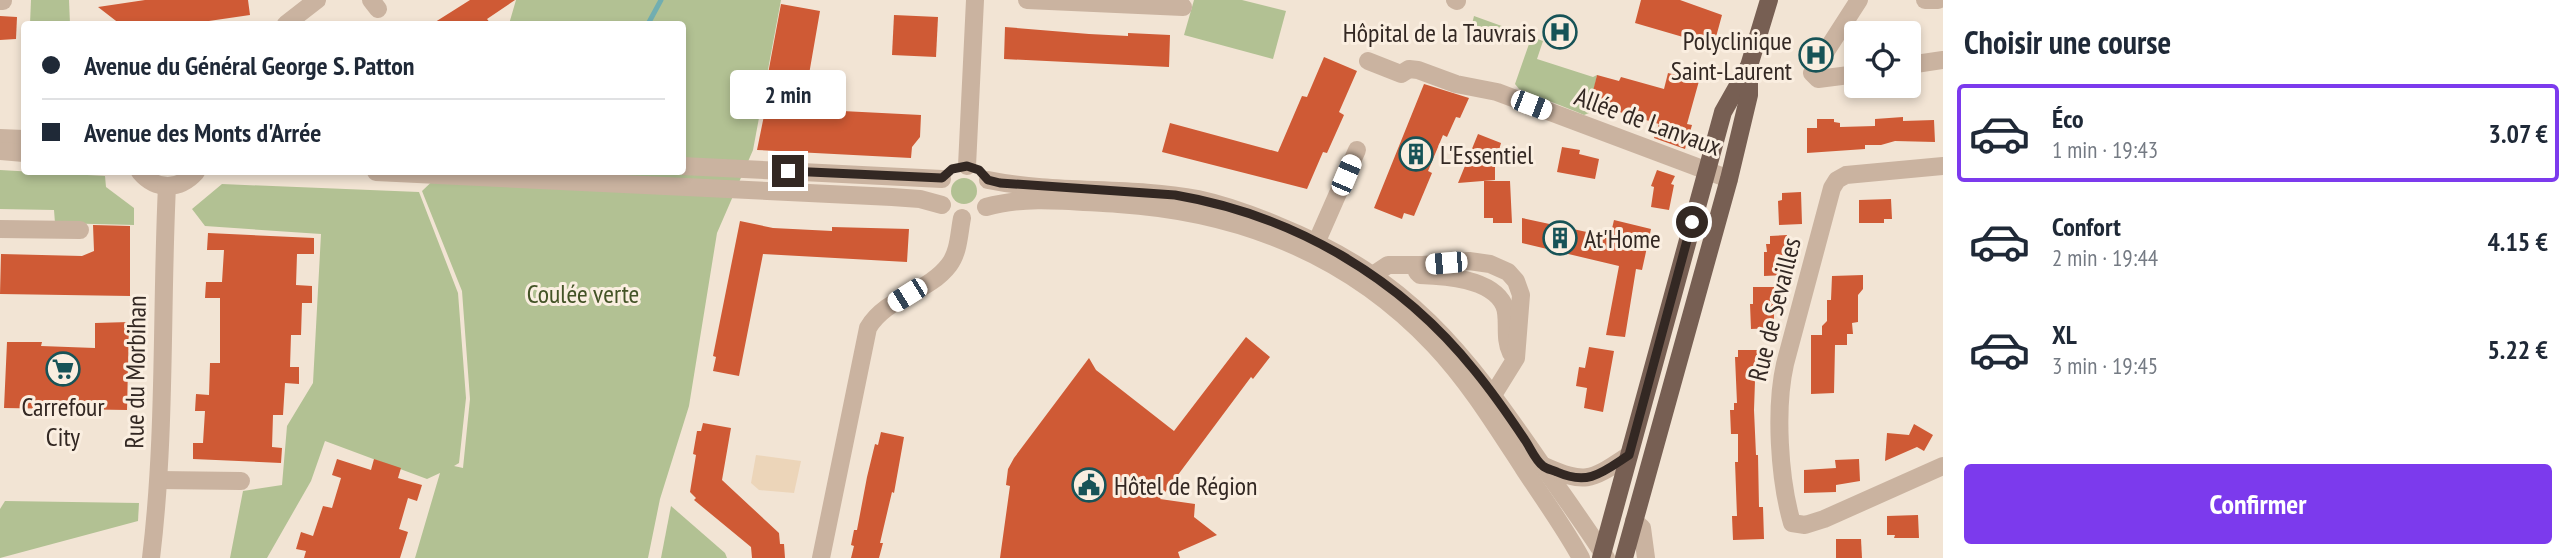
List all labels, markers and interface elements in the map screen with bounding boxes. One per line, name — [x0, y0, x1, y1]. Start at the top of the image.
hospital icon: Hôpital de la Tauvrais — [1541, 13, 1579, 51]
place label: Hôpital de la Tauvrais — [1343, 16, 1536, 49]
map controls — [1844, 21, 1921, 98]
button: locate — [1844, 21, 1921, 98]
text: Choisir une course — [1964, 21, 2171, 63]
place label: Polyclinique Saint-Laurent — [1671, 24, 1792, 87]
hospital icon: Polyclinique Saint-Laurent — [1797, 36, 1835, 74]
text: Avenue du Général George S. Patton — [84, 49, 415, 82]
callout: 2 min — [730, 69, 846, 118]
street label: Allée de Lanvaux — [1570, 79, 1726, 163]
text: 2 min — [765, 80, 811, 109]
car — [1508, 88, 1555, 122]
icon: car — [1968, 102, 2031, 165]
text: Éco — [2052, 102, 2084, 135]
text: Avenue des Monts d'Arrée — [84, 116, 321, 149]
text: 3.07 € — [2489, 117, 2548, 150]
building icon: L'Essentiel — [1397, 135, 1435, 173]
text: 1 min · 19:43 — [2052, 135, 2158, 164]
place label: L'Essentiel — [1440, 138, 1533, 171]
car — [1329, 152, 1364, 198]
route end — [772, 155, 804, 187]
route start — [1676, 206, 1708, 238]
icon: car — [1968, 210, 2031, 273]
text: Confort — [2052, 210, 2121, 243]
building icon: At'Home — [1541, 219, 1579, 257]
place label: At'Home — [1584, 222, 1661, 255]
text: 4.15 € — [2487, 225, 2548, 258]
street label: Rue de Sevailles — [1740, 234, 1808, 384]
text: 2 min · 19:44 — [2052, 243, 2158, 272]
car — [1425, 251, 1468, 275]
car — [884, 275, 931, 315]
park label: Coulée verte — [527, 277, 639, 310]
street label: Rue du Morbihan — [117, 295, 153, 449]
icon: car — [1968, 318, 2031, 381]
text: XL — [2052, 318, 2077, 351]
text: 5.22 € — [2487, 333, 2548, 366]
supermarket icon: Carrefour City — [44, 350, 82, 388]
text: 3 min · 19:45 — [2052, 351, 2158, 380]
place label: Carrefour City — [21, 390, 105, 453]
button: Confirmer — [1964, 464, 2552, 544]
public building icon: Hôtel de Région — [1070, 466, 1108, 504]
place label: Hôtel de Région — [1114, 469, 1257, 502]

